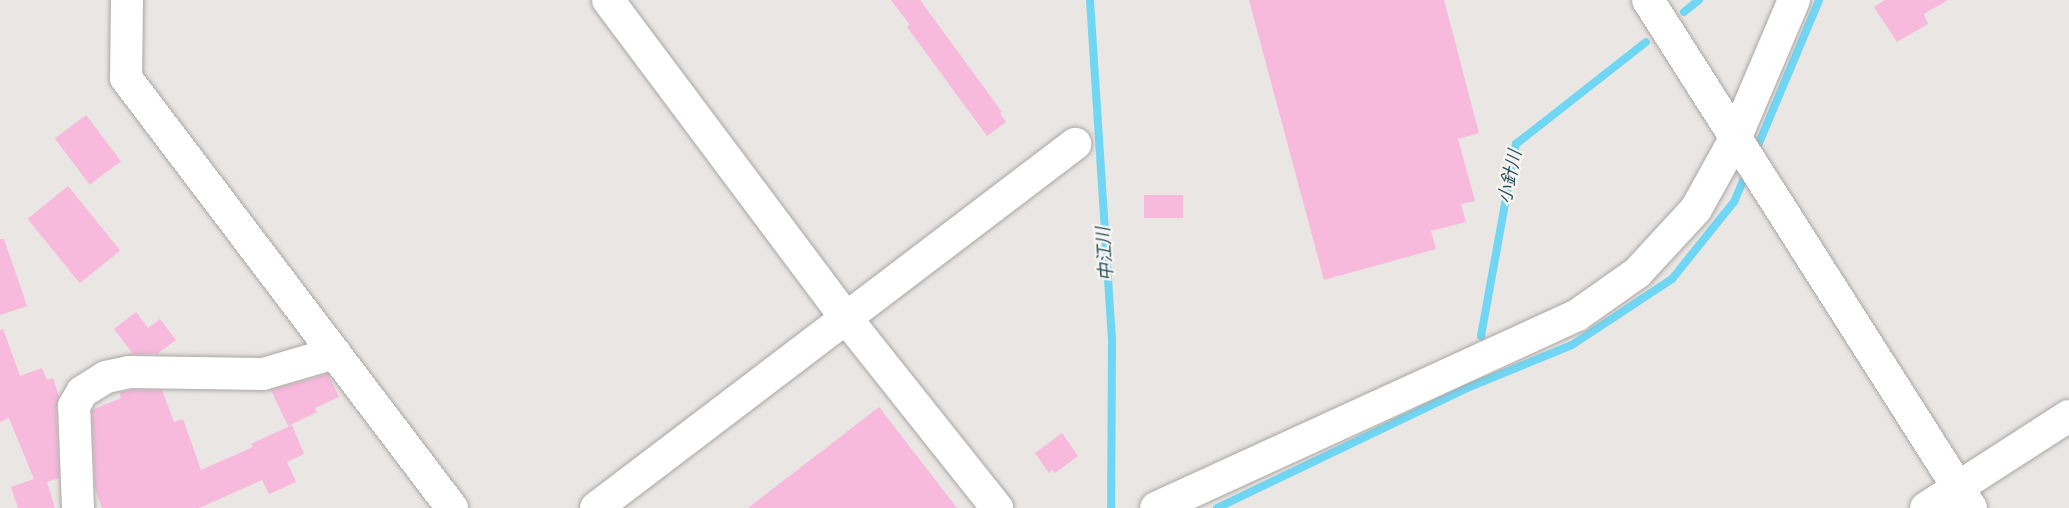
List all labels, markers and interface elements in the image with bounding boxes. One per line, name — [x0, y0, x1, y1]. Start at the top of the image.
water label: 小針川 — [1495, 148, 1527, 206]
water label: 中江川 — [1093, 226, 1119, 282]

